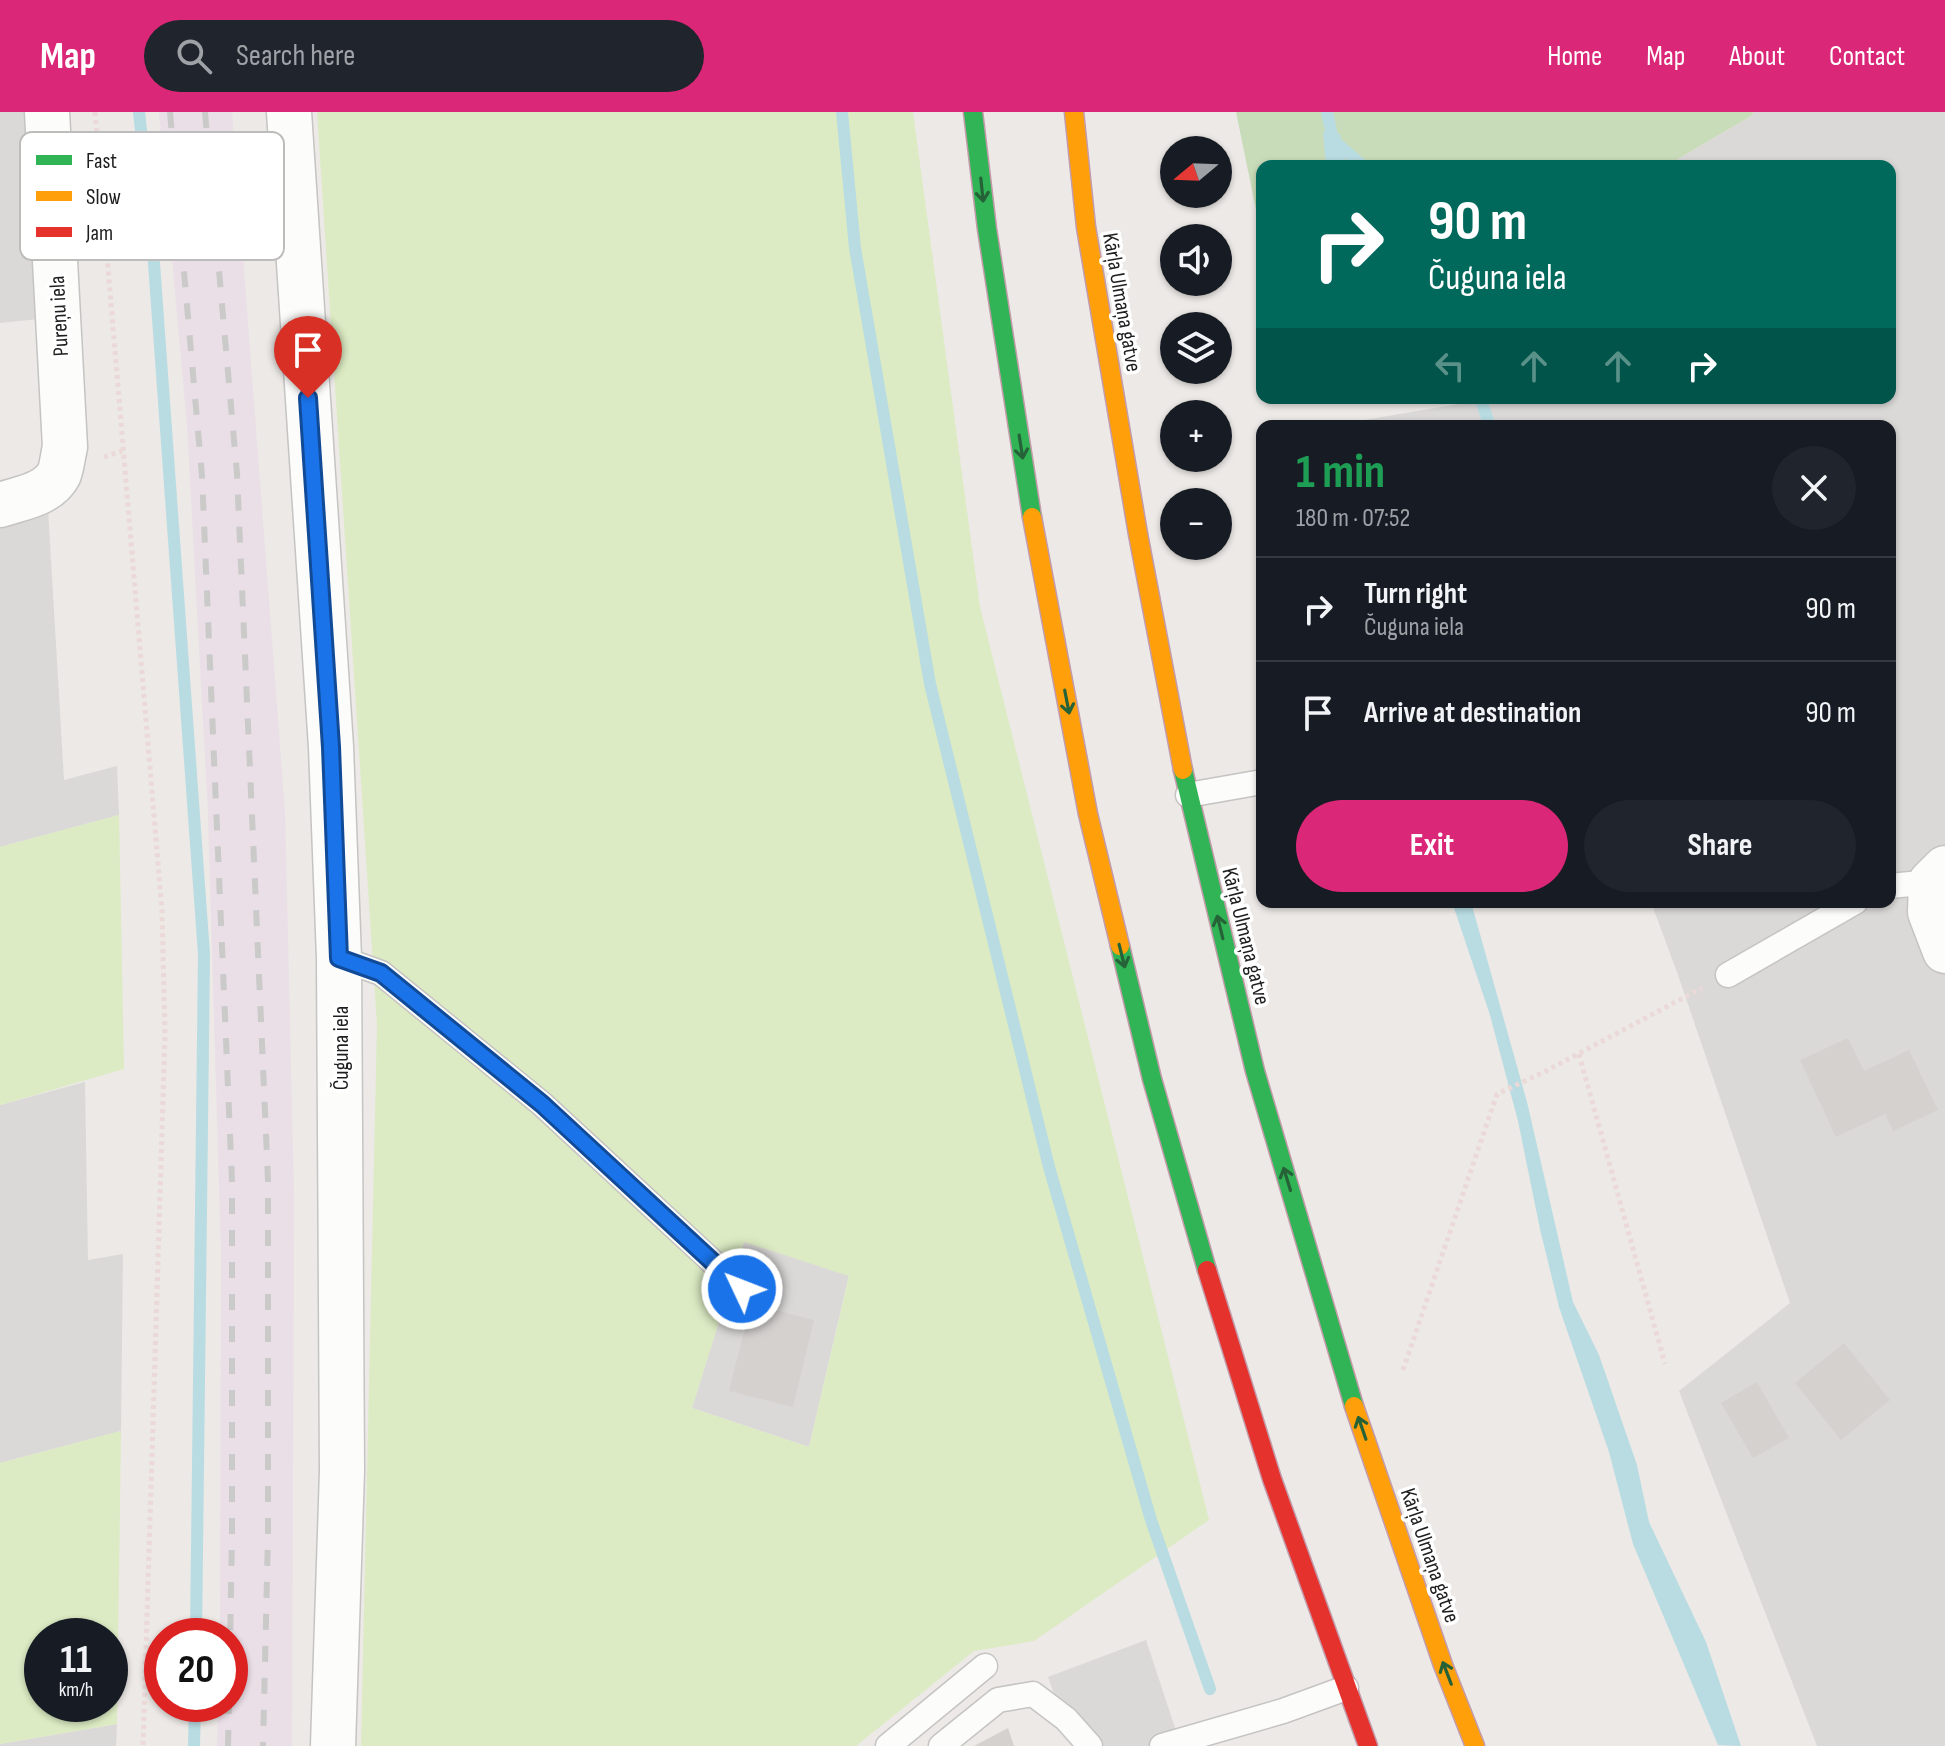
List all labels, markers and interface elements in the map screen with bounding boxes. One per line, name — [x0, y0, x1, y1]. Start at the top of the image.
search box — [144, 20, 704, 92]
text: Map — [40, 34, 96, 79]
icon: search — [172, 34, 216, 78]
text: Search here — [236, 38, 355, 74]
text: Home — [1547, 40, 1602, 73]
text: Map — [1646, 40, 1685, 73]
text: About — [1729, 40, 1785, 73]
text: Contact — [1829, 40, 1905, 73]
legend — [20, 132, 284, 260]
north arrow — [1160, 136, 1232, 208]
map controls — [1160, 136, 1232, 560]
text: Fast — [86, 148, 117, 175]
one-way arrow — [975, 176, 990, 202]
text: Slow — [86, 184, 121, 211]
text: 90 m — [1428, 189, 1527, 256]
icon: right — [1296, 192, 1400, 296]
text: Jam — [85, 220, 113, 247]
button: sound — [1160, 224, 1232, 296]
street label: Kārļa Ulmaņa gatve — [1096, 231, 1147, 374]
text: Čuguna iela — [1428, 257, 1567, 300]
street label: Pureņu iela — [44, 275, 75, 357]
button: layers — [1160, 312, 1232, 384]
pin — [274, 316, 342, 398]
icon: arrive — [286, 328, 330, 372]
icon: left — [1428, 344, 1472, 388]
icon: ahead — [1512, 344, 1556, 388]
icon: ahead — [1596, 344, 1640, 388]
icon: right — [1680, 344, 1724, 388]
button: + — [1160, 400, 1232, 472]
one-way arrow — [1014, 433, 1029, 459]
text: 1 min — [1296, 444, 1385, 501]
button: close — [1772, 446, 1856, 530]
button: − — [1160, 488, 1232, 560]
text: 180 m · 07:52 — [1296, 503, 1410, 534]
text: Turn right — [1364, 576, 1467, 612]
icon: right — [1296, 587, 1340, 631]
text: 90 m — [1805, 591, 1856, 627]
text: Čuguna iela — [1364, 612, 1464, 643]
one-way arrow — [1060, 689, 1075, 715]
icon: arrive — [1296, 691, 1340, 735]
text: Arrive at destination — [1364, 695, 1581, 731]
text: 90 m — [1805, 695, 1856, 731]
button: Exit — [1296, 800, 1568, 892]
button: Share — [1584, 800, 1856, 892]
street label: Kārļa Ulmaņa gatve — [1215, 865, 1276, 1008]
one-way arrow — [1212, 915, 1227, 941]
one-way arrow — [1116, 943, 1131, 969]
street label: Čuguna iela — [328, 1006, 355, 1090]
one-way arrow — [1279, 1166, 1294, 1192]
position arrow — [700, 1247, 784, 1331]
one-way arrow — [1353, 1415, 1368, 1440]
street label: Kārļa Ulmaņa gatve — [1394, 1485, 1465, 1626]
speed limit sign: 20 — [144, 1618, 248, 1722]
text: 11 — [60, 1636, 92, 1684]
one-way arrow — [1439, 1661, 1453, 1686]
text: km/h — [59, 1678, 93, 1702]

